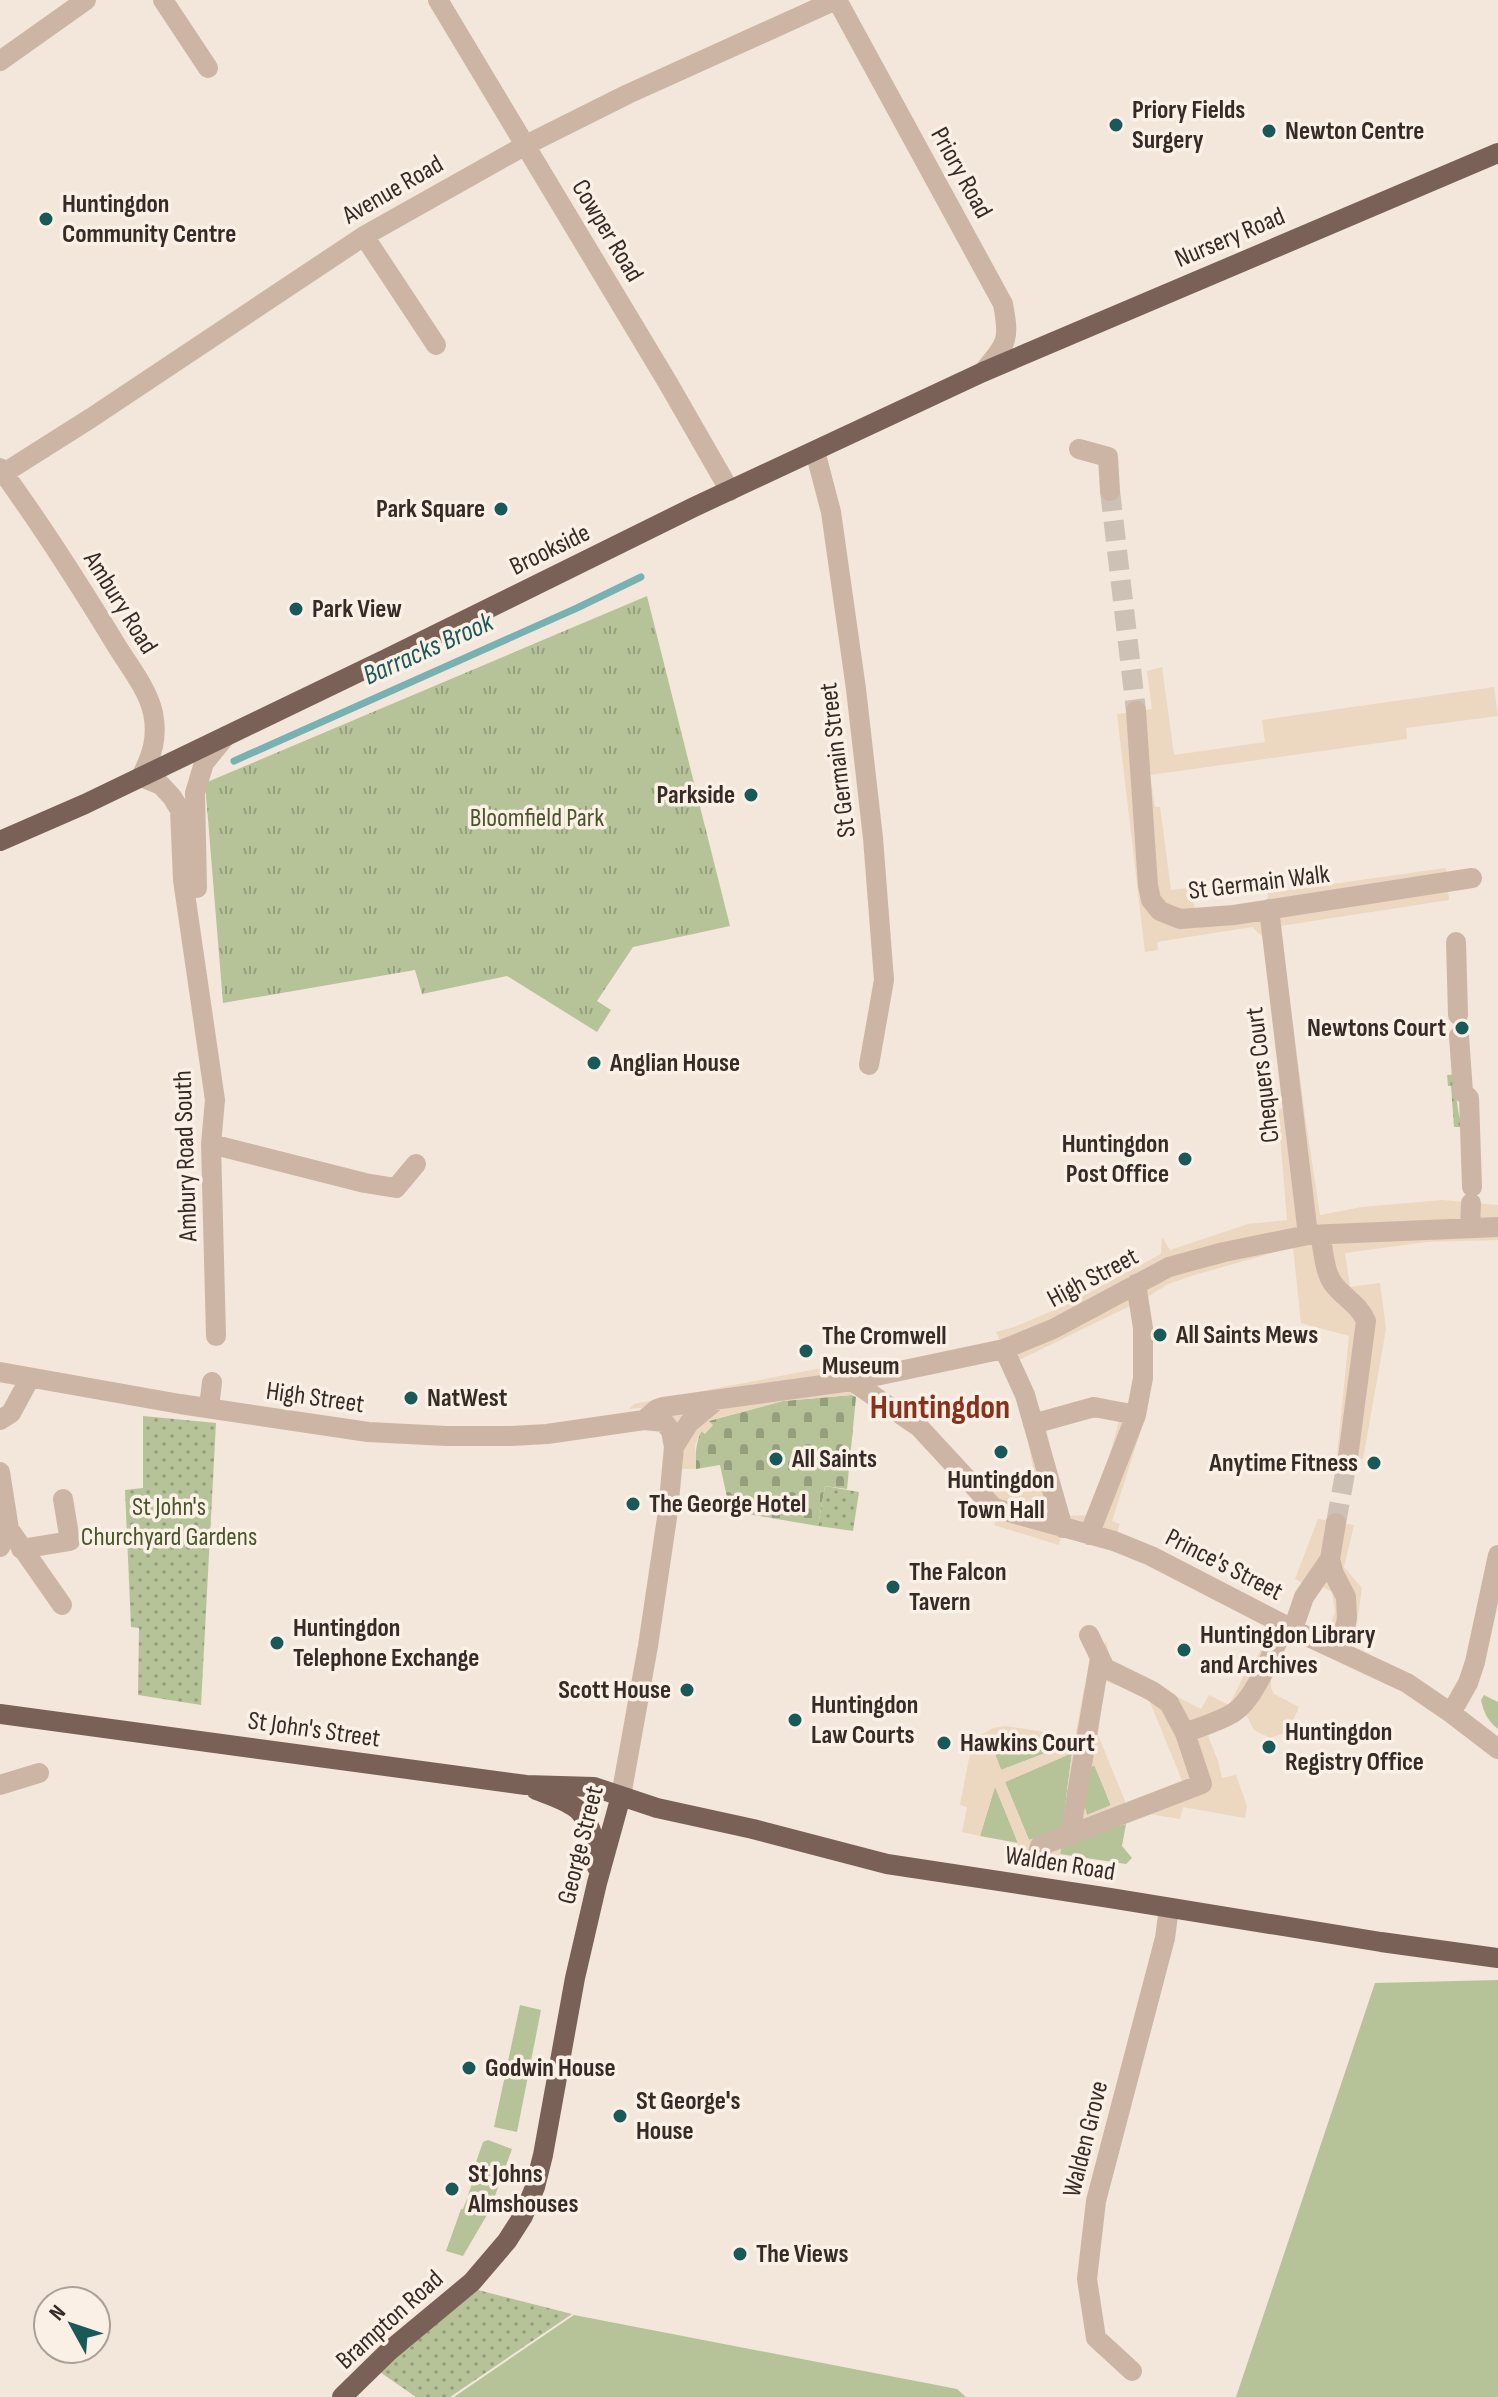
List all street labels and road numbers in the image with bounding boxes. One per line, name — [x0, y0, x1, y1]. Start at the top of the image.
street label: Priory Road — [923, 122, 999, 224]
street label: Avenue Road — [336, 149, 449, 232]
street label: Cowper Road — [564, 174, 650, 288]
street label: Nursery Road — [1170, 201, 1290, 275]
street label: Brookside — [505, 517, 595, 583]
street label: Ambury Road — [76, 545, 164, 660]
street label: St Germain Street — [813, 681, 863, 839]
street label: St Germain Walk — [1187, 859, 1331, 907]
street label: Chequers Court — [1239, 1005, 1287, 1145]
street label: Ambury Road South — [168, 1070, 205, 1243]
street label: High Street — [1042, 1241, 1144, 1315]
street label: High Street — [264, 1376, 366, 1420]
street label: Prince's Street — [1160, 1522, 1288, 1608]
street label: St John's Street — [246, 1705, 382, 1755]
street label: George Street — [551, 1783, 611, 1907]
street label: Walden Road — [1003, 1840, 1117, 1888]
street label: Walden Grove — [1057, 2078, 1115, 2200]
street label: Brampton Road — [330, 2264, 450, 2376]

